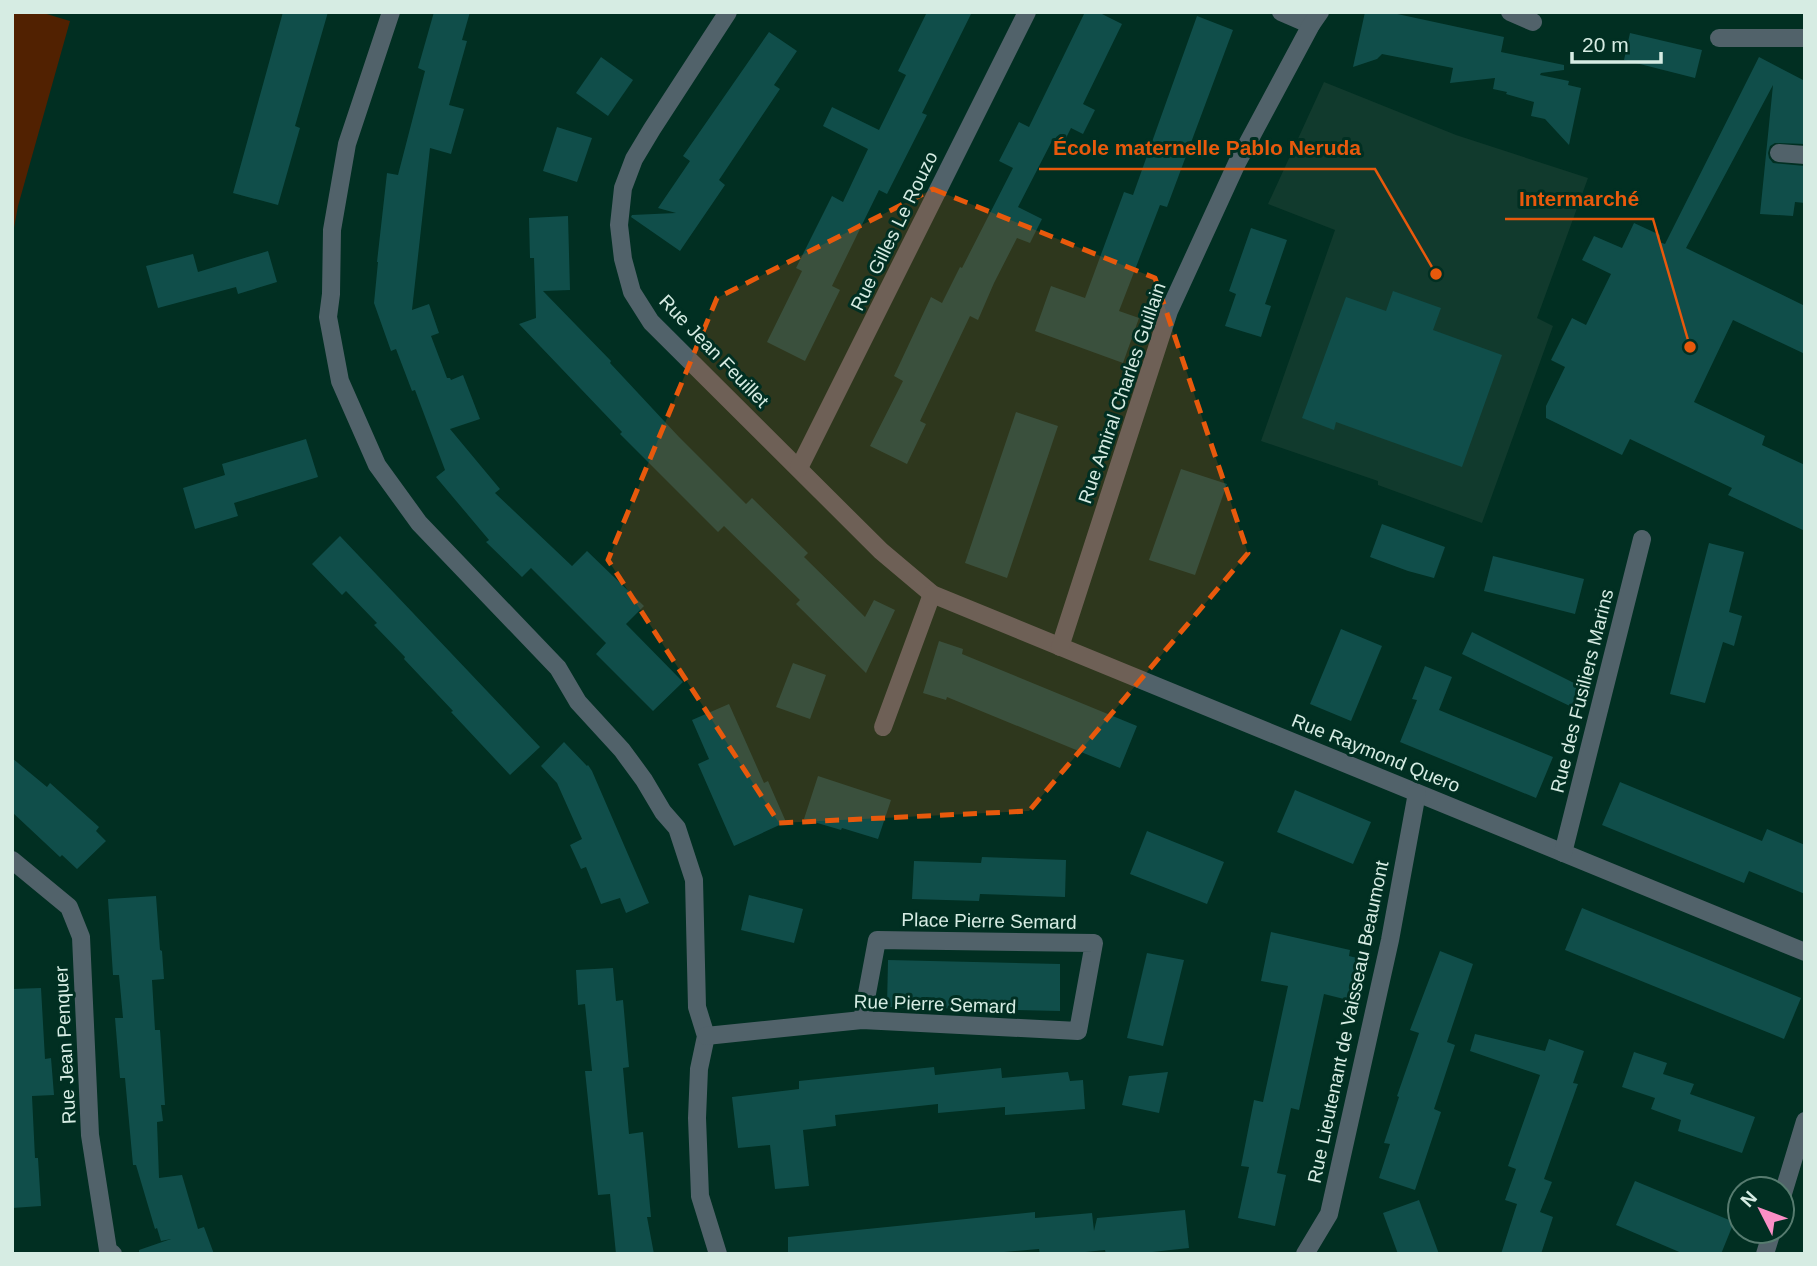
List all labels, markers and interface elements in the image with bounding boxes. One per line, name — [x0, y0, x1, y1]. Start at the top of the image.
scale bar — [1572, 21, 1661, 65]
text: 20 m — [1582, 33, 1629, 56]
callout: École maternelle Pablo Neruda — [1039, 127, 1375, 169]
text: École maternelle Pablo Neruda — [1053, 136, 1361, 159]
street label: Rue Gilles Le Rouzo — [846, 148, 942, 314]
callout: Intermarché — [1505, 177, 1653, 219]
text: Intermarché — [1519, 187, 1639, 210]
street label: Rue Amiral Charles Guillain — [1074, 280, 1170, 506]
street label: Rue Jean Feuillet — [655, 291, 773, 412]
street label: Rue des Fusiliers Marins — [1547, 587, 1617, 795]
street label: Rue Raymond Quero — [1289, 710, 1463, 796]
street label: Rue Lieutenant de Vaisseau Beaumont — [1304, 858, 1393, 1185]
street label: Place Pierre Semard — [901, 909, 1077, 933]
street label: Rue Jean Penquer — [50, 965, 80, 1125]
street label: Rue Pierre Semard — [853, 991, 1017, 1017]
north arrow — [1726, 1175, 1796, 1245]
text: N — [1736, 1187, 1761, 1211]

